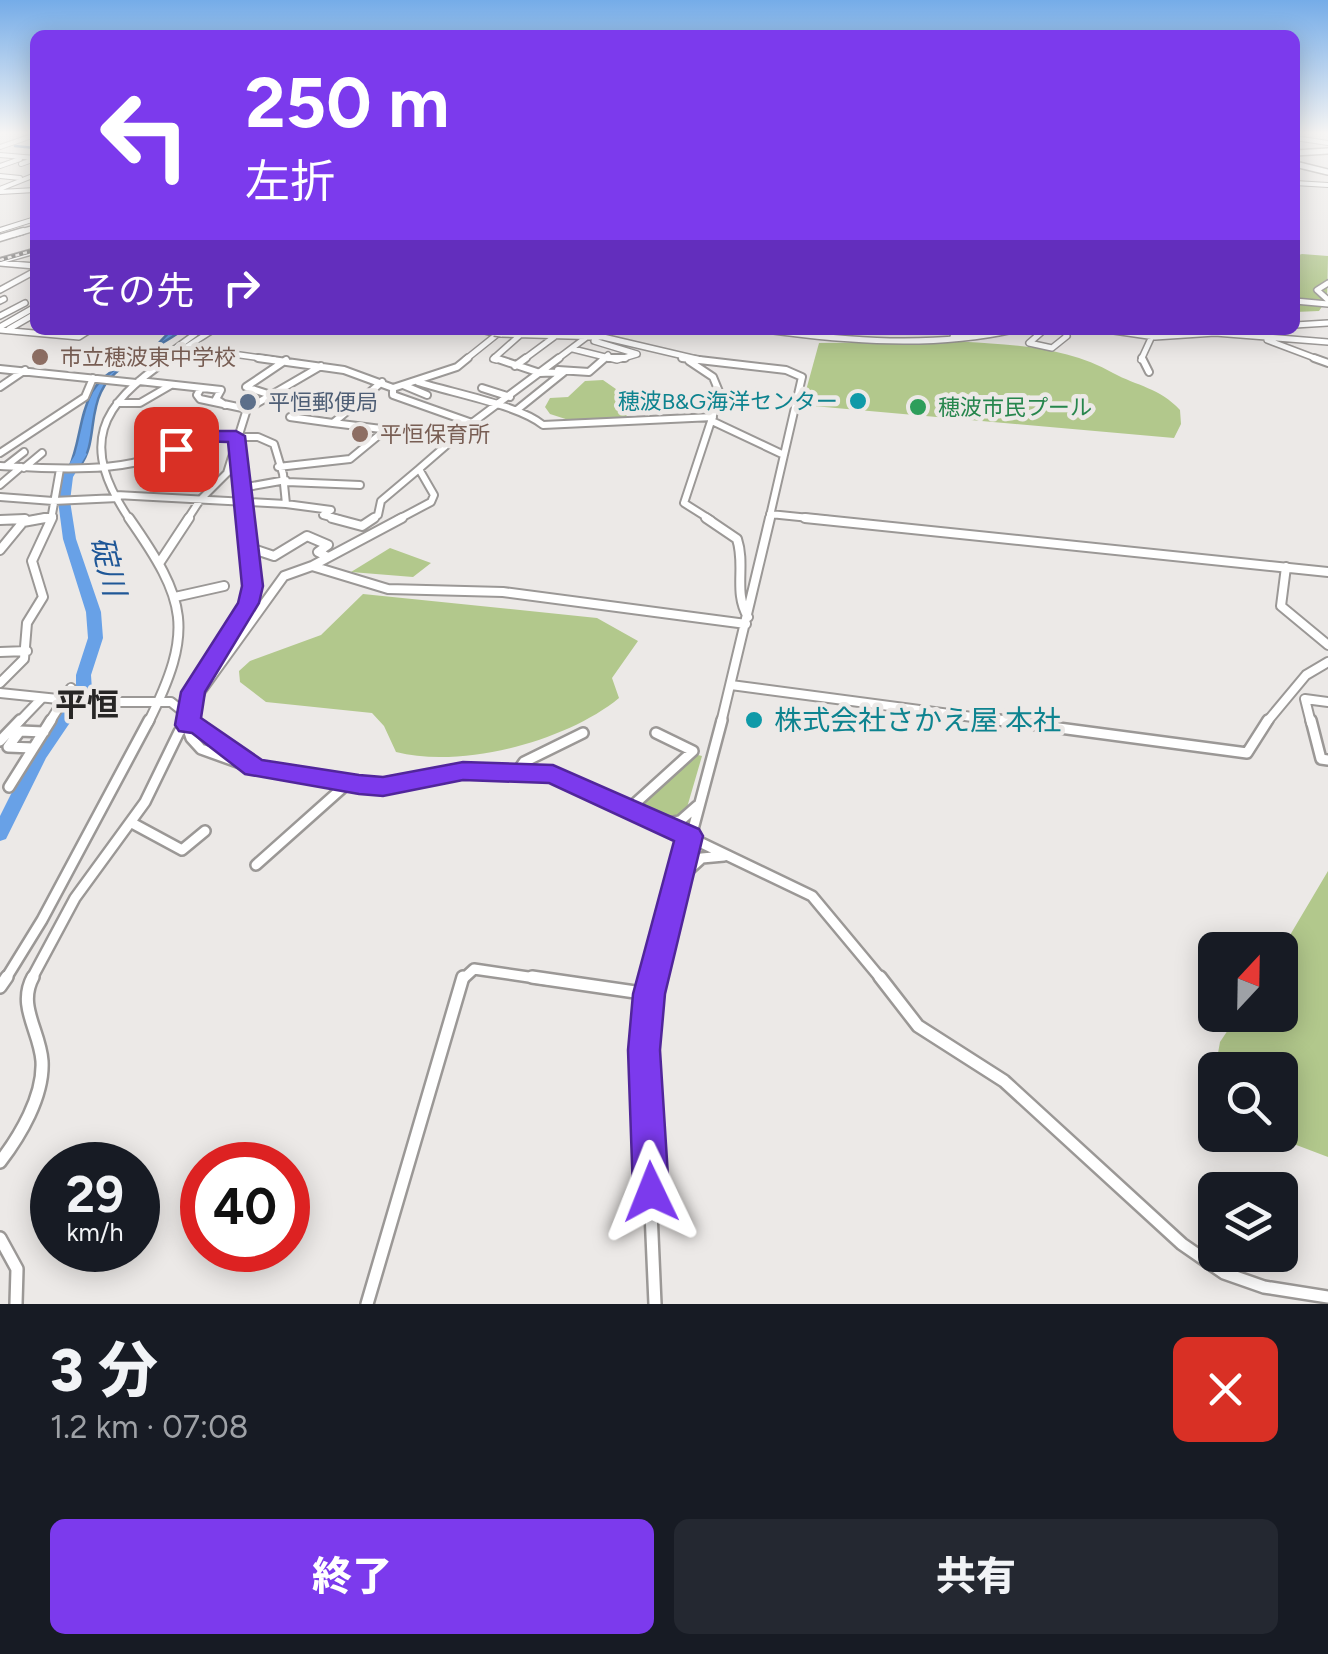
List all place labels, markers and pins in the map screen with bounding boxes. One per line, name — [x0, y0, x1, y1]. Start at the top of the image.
place label: 市立穂波東中学校 — [60, 344, 236, 371]
marker: 市立穂波東中学校 — [29, 346, 51, 368]
place label: 穂波B&G海洋センター — [618, 388, 838, 415]
place label: 平恒郵便局 — [268, 389, 378, 416]
marker: 穂波B&G海洋センター — [847, 390, 869, 412]
marker: 平恒郵便局 — [237, 391, 259, 413]
place label: 穂波市民プール — [938, 394, 1092, 421]
marker: 穂波市民プール — [907, 396, 929, 418]
pin — [134, 407, 219, 492]
place label: 平恒保育所 — [380, 421, 490, 448]
marker: 平恒保育所 — [349, 423, 371, 445]
place label: 株式会社さかえ屋 本社 — [774, 703, 1061, 737]
marker: 株式会社さかえ屋 本社 — [743, 709, 765, 731]

